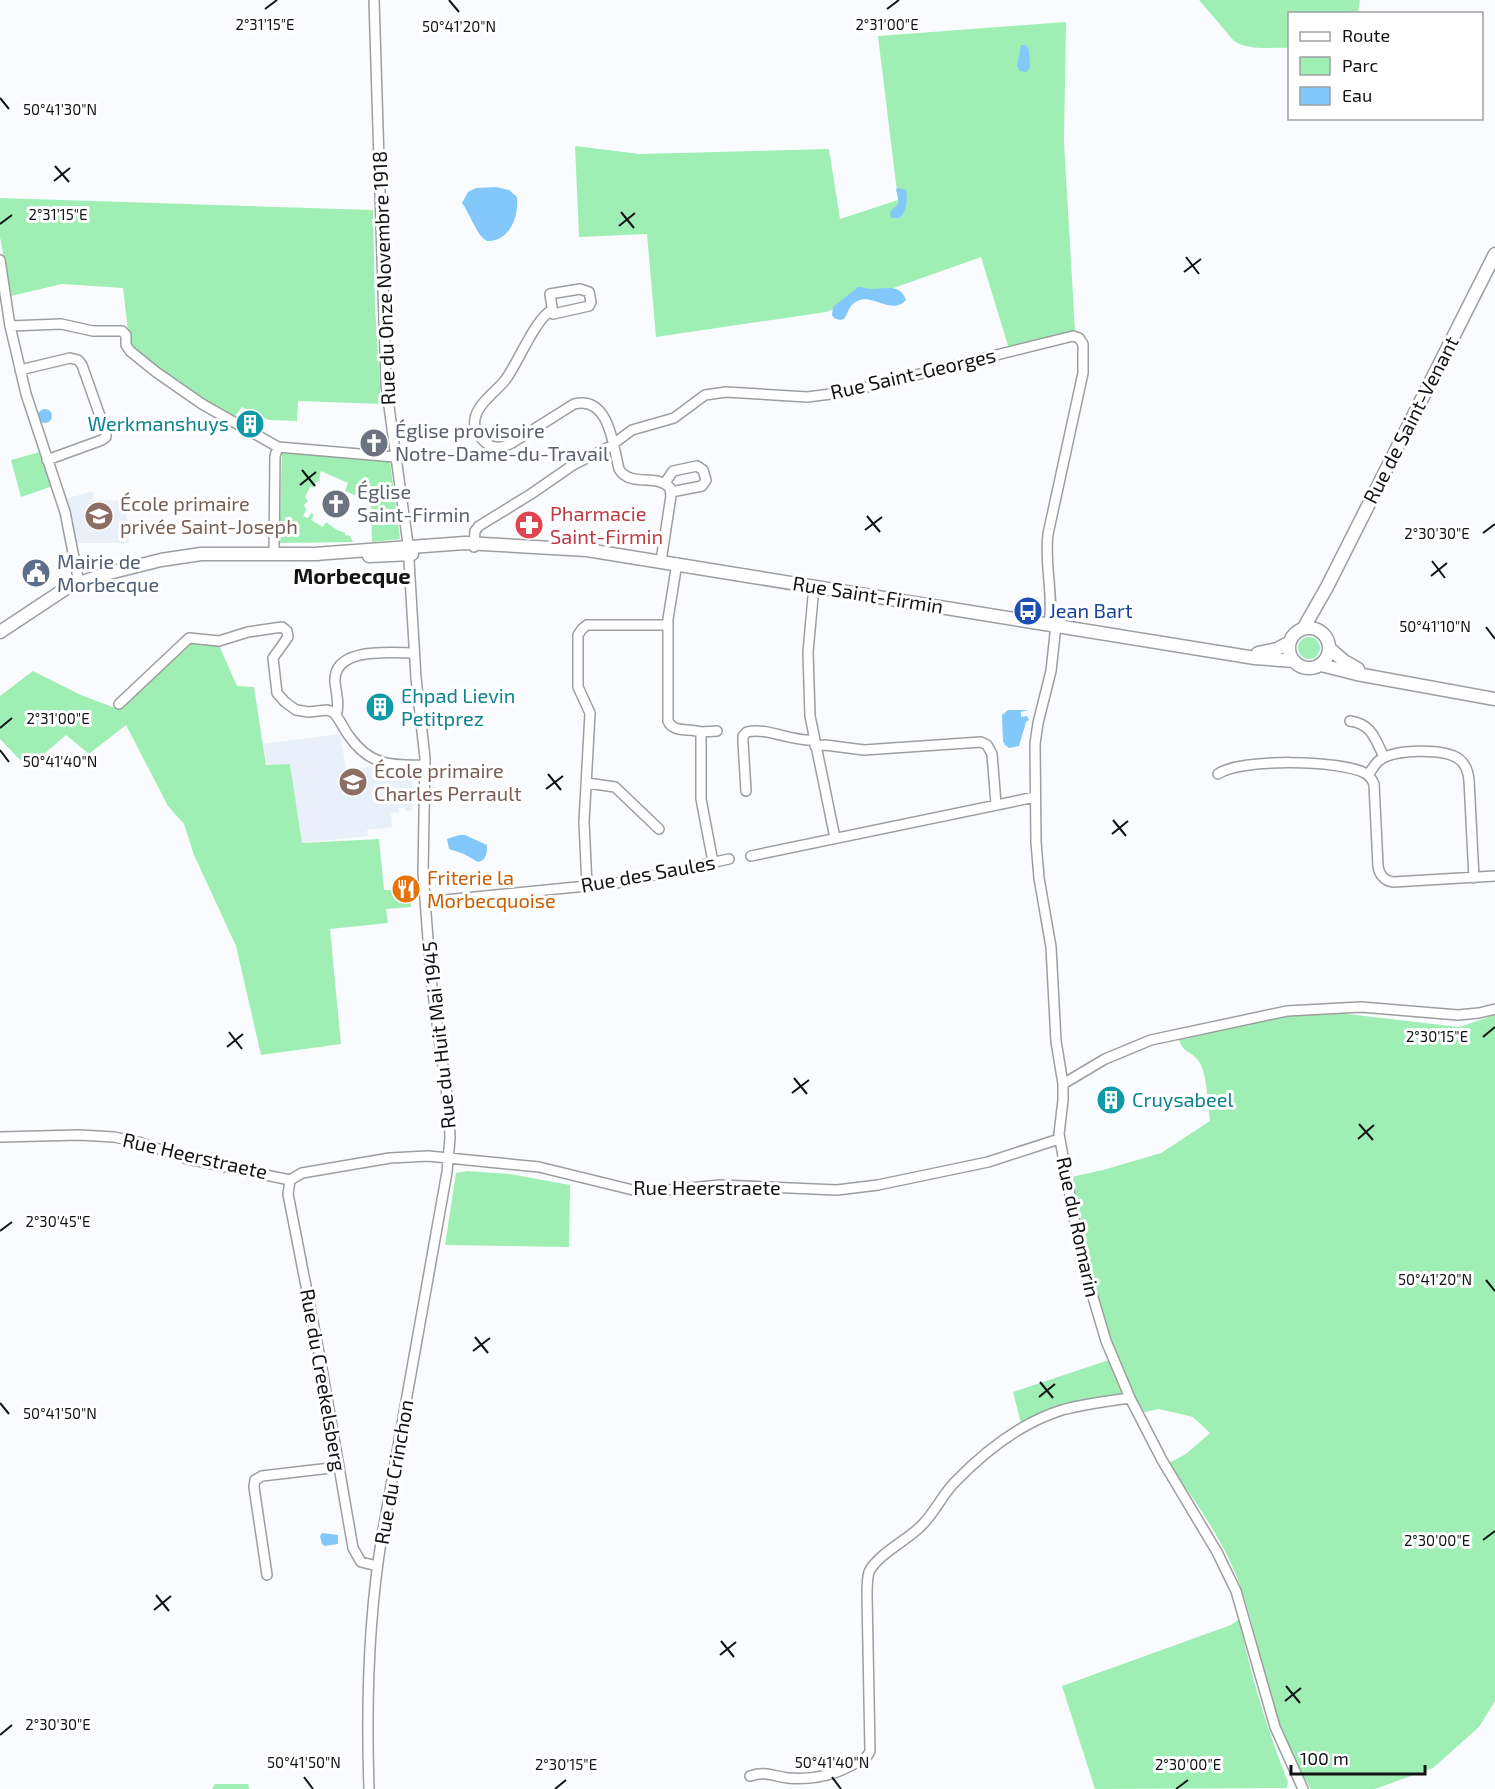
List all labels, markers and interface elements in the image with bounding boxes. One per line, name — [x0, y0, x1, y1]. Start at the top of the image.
legend — [1288, 12, 1483, 120]
text: 2°31'15"E — [235, 15, 295, 33]
text: 2°31'00"E — [855, 15, 919, 33]
text: 50°41'20"N — [422, 17, 496, 35]
text: Route — [1342, 24, 1390, 46]
text: Parc — [1342, 54, 1378, 76]
text: Eau — [1342, 84, 1372, 106]
text: 50°41'30"N — [23, 100, 97, 118]
street label: Rue du Onze Novembre 1918 — [367, 150, 399, 406]
text: 2°31'15"E — [28, 205, 88, 223]
street label: Rue de Saint-Venant — [1358, 332, 1463, 507]
street label: Rue Saint-Georges — [828, 342, 998, 404]
building icon: Werkmanshuys — [234, 408, 266, 440]
place label: Werkmanshuys — [87, 411, 229, 435]
place label: Église provisoire Notre-Dame-du-Travail — [395, 418, 609, 465]
church icon: Église provisoire Notre-Dame-du-Travail — [358, 427, 390, 459]
place label: Église Saint-Firmin — [357, 479, 470, 526]
church icon: Église Saint-Firmin — [320, 488, 352, 520]
place label: École primaire privée Saint-Joseph — [120, 491, 298, 538]
school or university icon: École primaire privée Saint-Joseph — [83, 500, 115, 532]
place label: Pharmacie Saint-Firmin — [550, 501, 663, 548]
pharmacy icon: Pharmacie Saint-Firmin — [513, 509, 545, 541]
text: 2°30'30"E — [1404, 524, 1470, 542]
place label: Mairie de Morbecque — [57, 549, 159, 596]
public building icon: Mairie de Morbecque — [20, 557, 52, 589]
district label: Morbecque — [293, 562, 411, 588]
street label: Rue Saint-Firmin — [791, 570, 945, 618]
bus stop icon: Jean Bart — [1012, 595, 1044, 627]
place label: Jean Bart — [1049, 598, 1133, 622]
text: 50°41'10"N — [1399, 617, 1471, 635]
place label: Ehpad Lievin Petitprez — [401, 683, 515, 730]
building icon: Ehpad Lievin Petitprez — [364, 691, 396, 723]
text: 2°31'00"E — [26, 709, 90, 727]
text: 50°41'40"N — [23, 752, 97, 770]
place label: École primaire Charles Perrault — [374, 758, 522, 805]
school or university icon: École primaire Charles Perrault — [337, 766, 369, 798]
street label: Rue des Saules — [579, 849, 717, 897]
place label: Friterie la Morbecquoise — [427, 865, 556, 912]
restaurant icon: Friterie la Morbecquoise — [390, 873, 422, 905]
street label: Rue du Huit Mai 1945 — [416, 940, 460, 1130]
text: 2°30'15"E — [1406, 1027, 1468, 1045]
building icon: Cruysabeel — [1095, 1084, 1127, 1116]
place label: Cruysabeel — [1132, 1087, 1233, 1111]
street label: Rue Heerstraete — [121, 1127, 270, 1183]
street label: Rue du Romarin — [1052, 1154, 1106, 1299]
street label: Rue Heerstraete — [633, 1175, 781, 1199]
text: 2°30'45"E — [25, 1212, 91, 1230]
text: 50°41'20"N — [1398, 1270, 1472, 1288]
street label: Rue du Creekelsberg — [296, 1287, 352, 1473]
street label: Rue du Crinchon — [368, 1398, 418, 1546]
text: 50°41'50"N — [23, 1404, 97, 1422]
text: 2°30'00"E — [1404, 1531, 1470, 1549]
text: 2°30'30"E — [25, 1715, 91, 1733]
scale bar — [1291, 1738, 1424, 1776]
text: 100 m — [1300, 1747, 1349, 1769]
text: 50°41'50"N — [267, 1753, 341, 1771]
text: 50°41'40"N — [795, 1753, 869, 1771]
text: 2°30'15"E — [535, 1755, 597, 1773]
text: 2°30'00"E — [1155, 1755, 1221, 1773]

